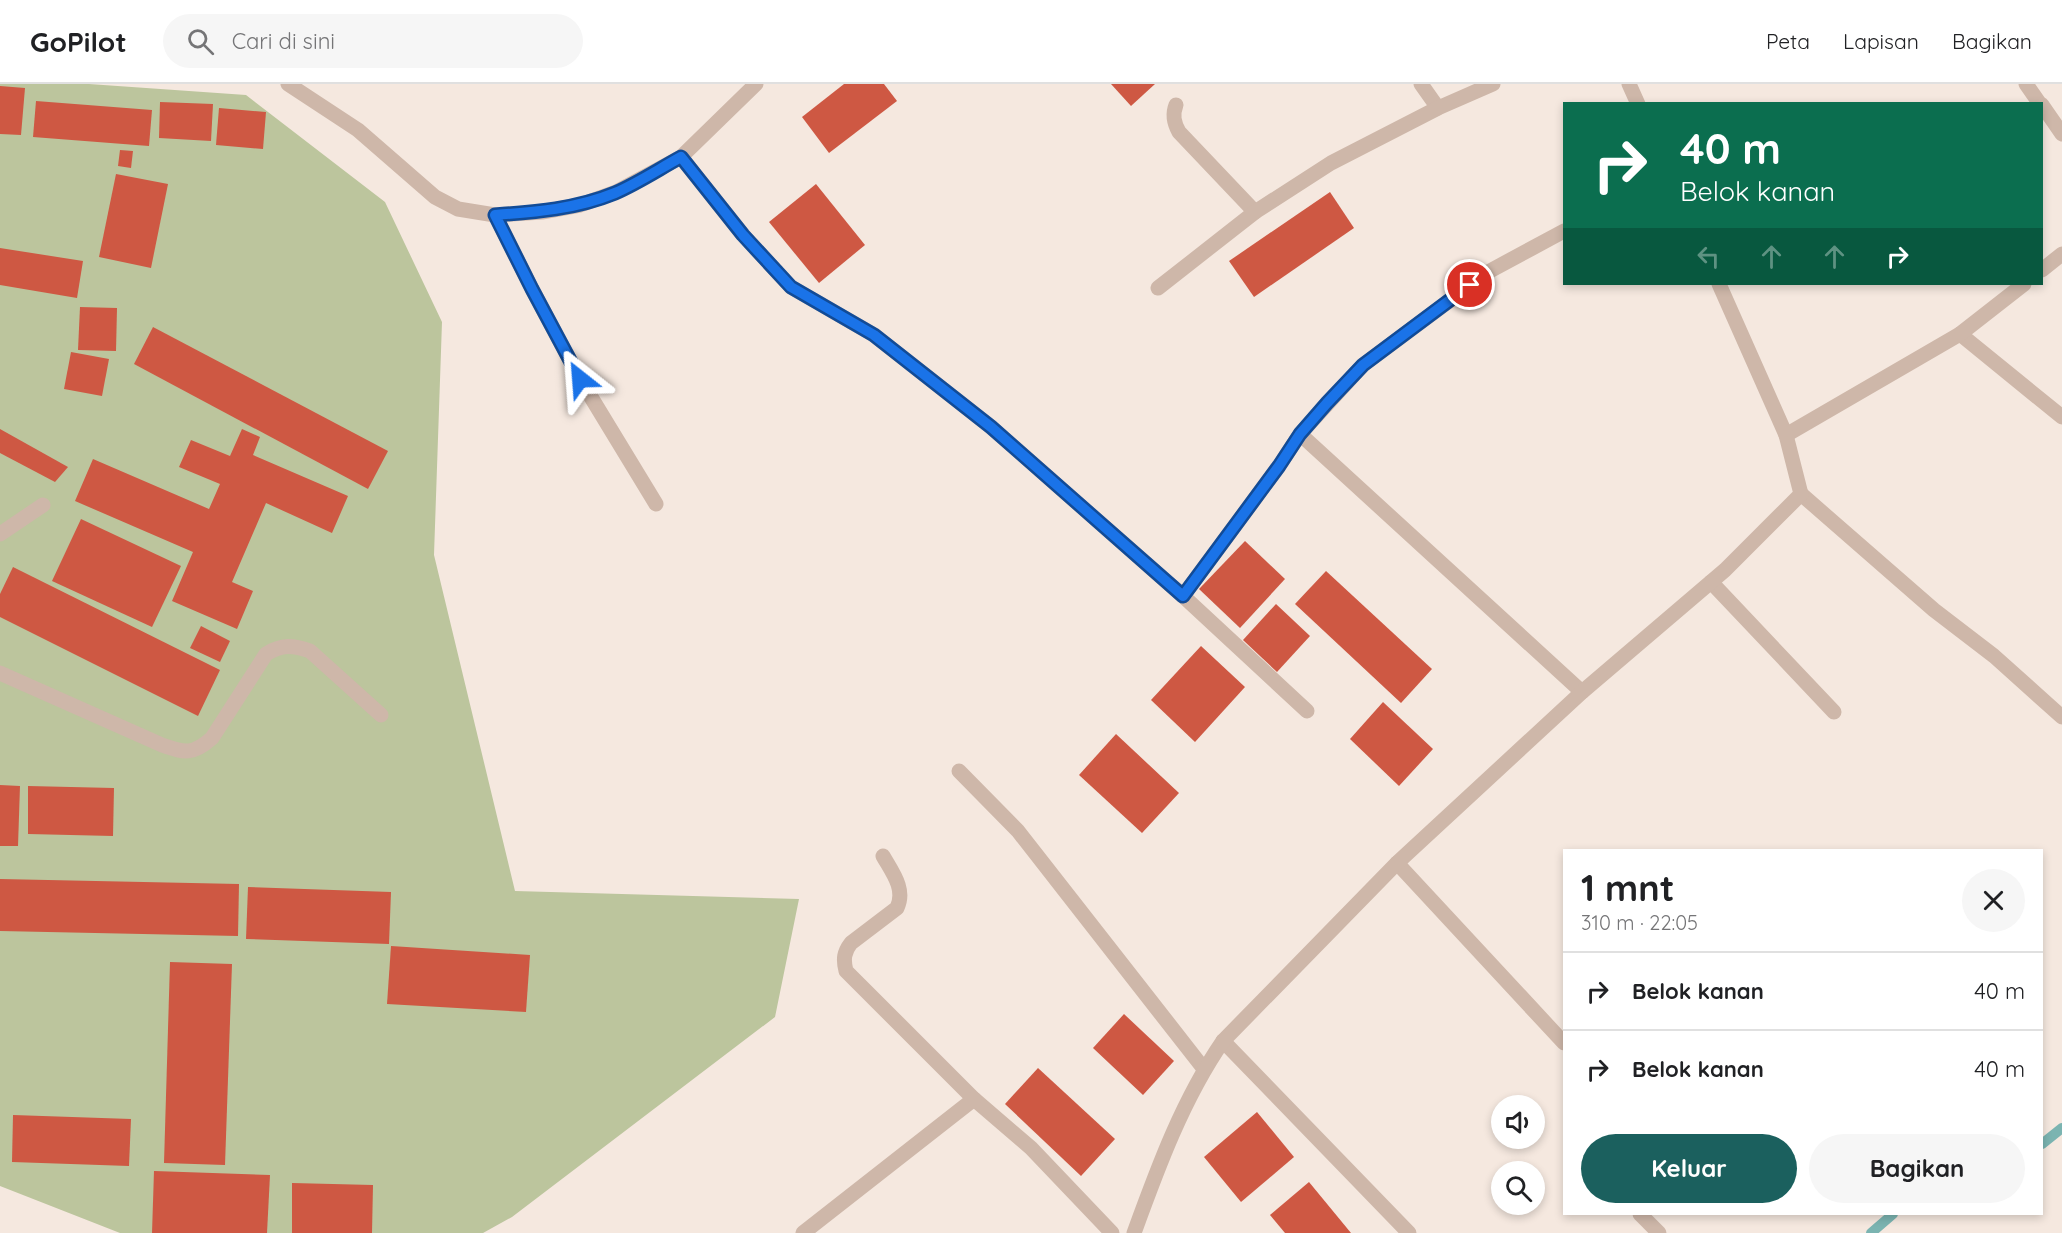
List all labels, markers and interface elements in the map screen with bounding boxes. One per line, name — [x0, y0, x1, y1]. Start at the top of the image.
search box — [163, 14, 583, 68]
text: GoPilot — [30, 24, 127, 59]
icon: search — [184, 25, 217, 58]
text: Cari di sini — [232, 27, 335, 55]
text: Peta — [1766, 28, 1810, 54]
text: Lapisan — [1843, 28, 1919, 54]
text: Bagikan — [1952, 28, 2032, 54]
text: 40 m — [1680, 122, 1781, 175]
icon: right — [1581, 126, 1659, 204]
text: Belok kanan — [1680, 174, 1835, 208]
icon: left — [1692, 240, 1725, 273]
icon: ahead — [1755, 240, 1788, 273]
icon: ahead — [1818, 240, 1851, 273]
icon: right — [1881, 240, 1914, 273]
pin — [1444, 259, 1495, 310]
icon: arrive — [1453, 268, 1486, 301]
position arrow — [548, 347, 612, 411]
text: 1 mnt — [1581, 865, 1674, 910]
button: close — [1962, 869, 2025, 932]
text: 310 m · 22:05 — [1581, 910, 1698, 935]
icon: right — [1581, 975, 1614, 1008]
text: Belok kanan — [1632, 977, 1764, 1005]
text: 40 m — [1974, 977, 2025, 1005]
icon: right — [1581, 1053, 1614, 1086]
text: Belok kanan — [1632, 1055, 1764, 1083]
text: 40 m — [1974, 1055, 2025, 1083]
map controls — [1491, 1095, 1545, 1215]
button: sound — [1491, 1095, 1545, 1149]
button: Keluar — [1581, 1134, 1797, 1203]
button: Bagikan — [1809, 1134, 2025, 1203]
button: search — [1491, 1161, 1545, 1215]

